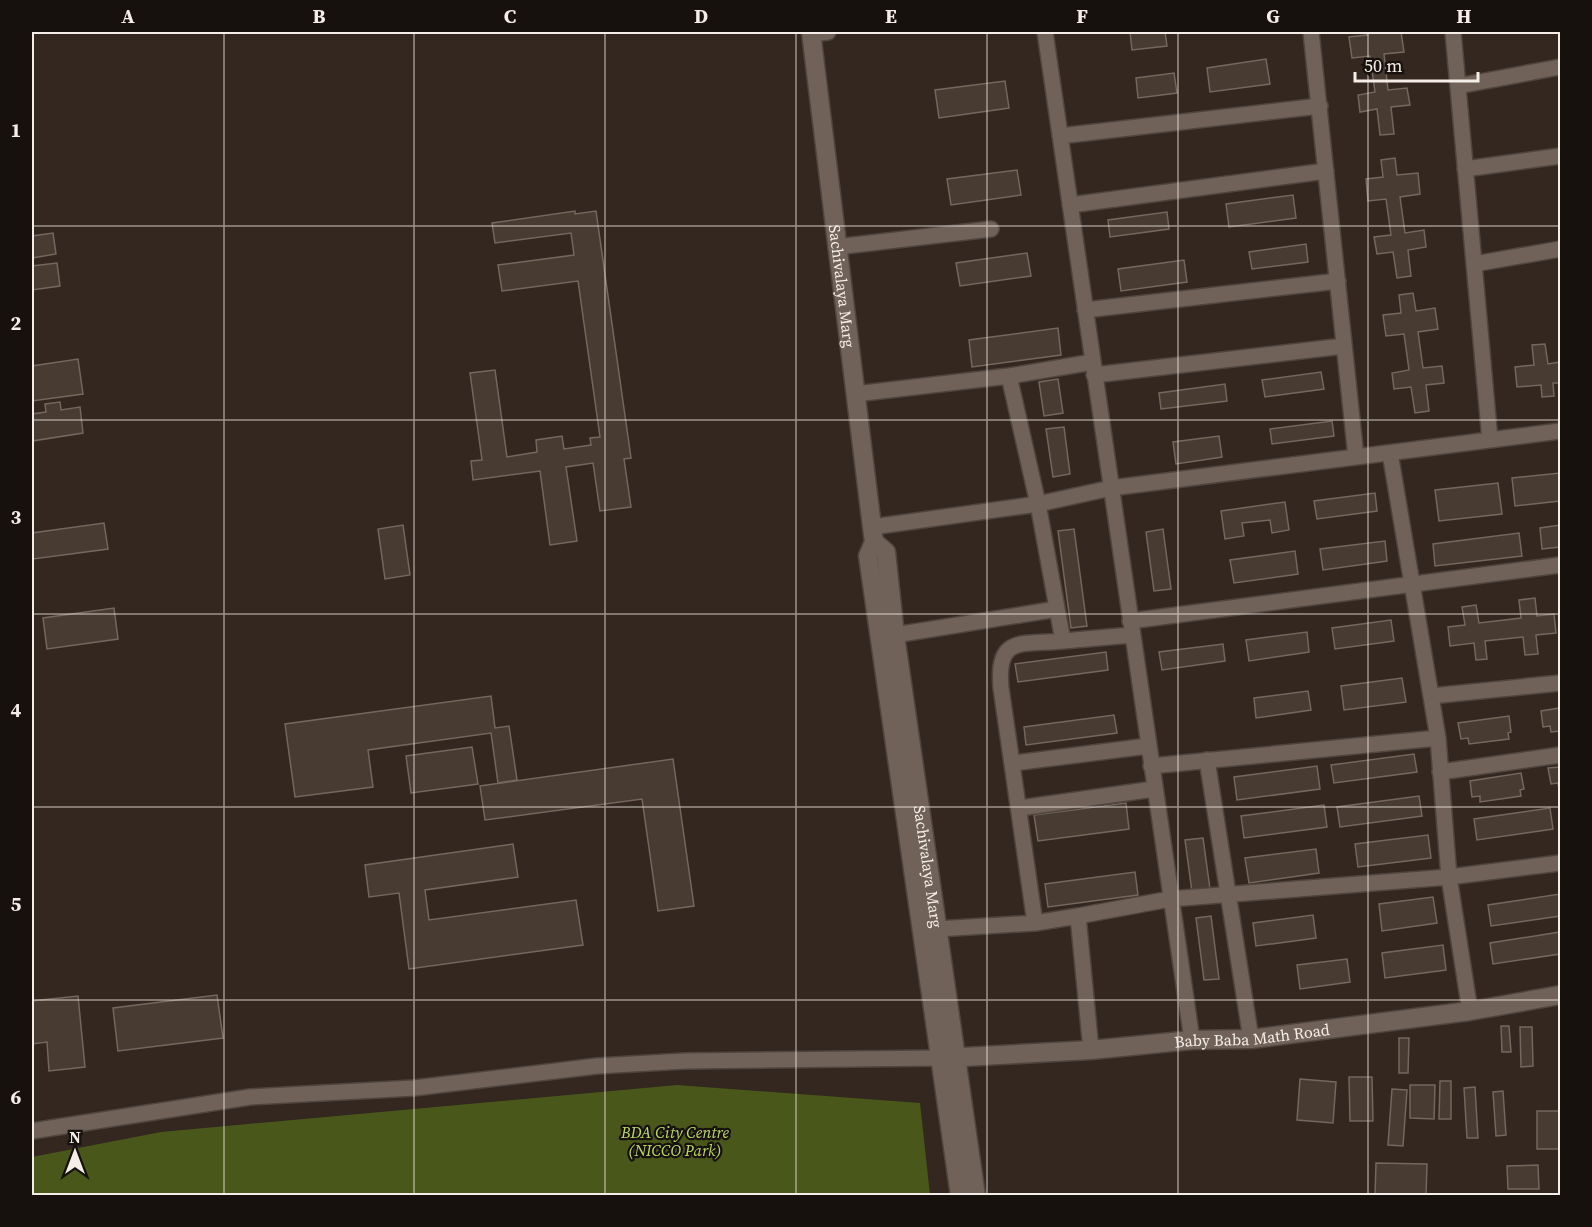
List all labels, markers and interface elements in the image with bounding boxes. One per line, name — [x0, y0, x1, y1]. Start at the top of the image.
text: A — [121, 2, 135, 30]
text: B — [312, 2, 326, 30]
text: C — [504, 2, 516, 30]
text: D — [694, 2, 708, 30]
text: E — [885, 2, 897, 30]
text: F — [1076, 2, 1088, 30]
text: G — [1266, 2, 1280, 30]
text: H — [1456, 2, 1472, 30]
scale bar — [1355, 45, 1478, 83]
text: 50 m — [1364, 53, 1402, 78]
text: 1 — [11, 116, 21, 144]
street label: Sachivalaya Marg — [824, 223, 861, 349]
text: 2 — [11, 309, 22, 337]
text: 3 — [11, 503, 22, 531]
text: 4 — [11, 696, 22, 724]
street label: Sachivalaya Marg — [909, 804, 948, 929]
text: 5 — [11, 890, 22, 918]
street label: Baby Baba Math Road — [1173, 1018, 1331, 1053]
text: 6 — [11, 1083, 22, 1111]
park label: BDA City Centre (NICCO Park) — [620, 1121, 730, 1161]
north arrow — [45, 1122, 105, 1182]
text: N — [69, 1126, 81, 1148]

